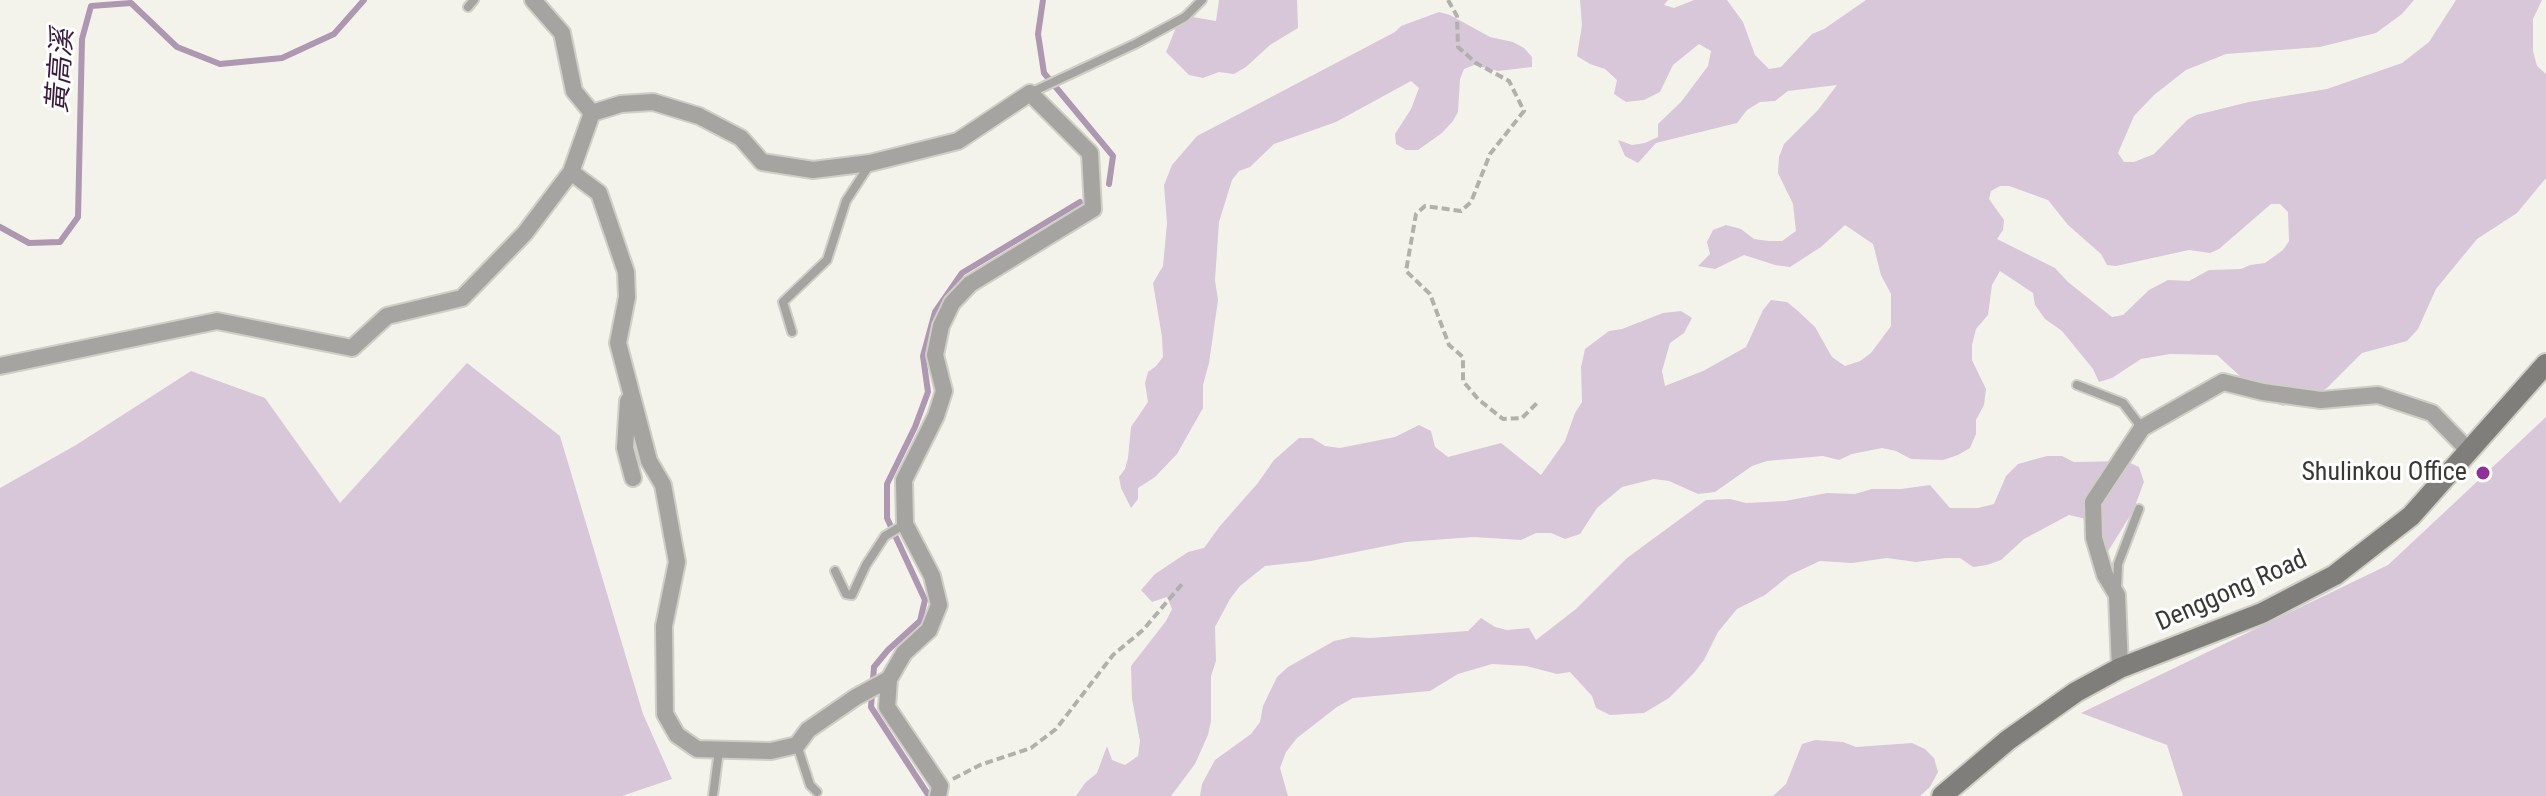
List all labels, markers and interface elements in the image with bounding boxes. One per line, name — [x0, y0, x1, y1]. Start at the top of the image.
water label: 黃高溪 — [42, 28, 82, 114]
place label: Shulinkou Office — [2301, 457, 2467, 489]
marker: Shulinkou Office — [2474, 464, 2492, 482]
street label: Denggong Road — [2152, 545, 2312, 639]

